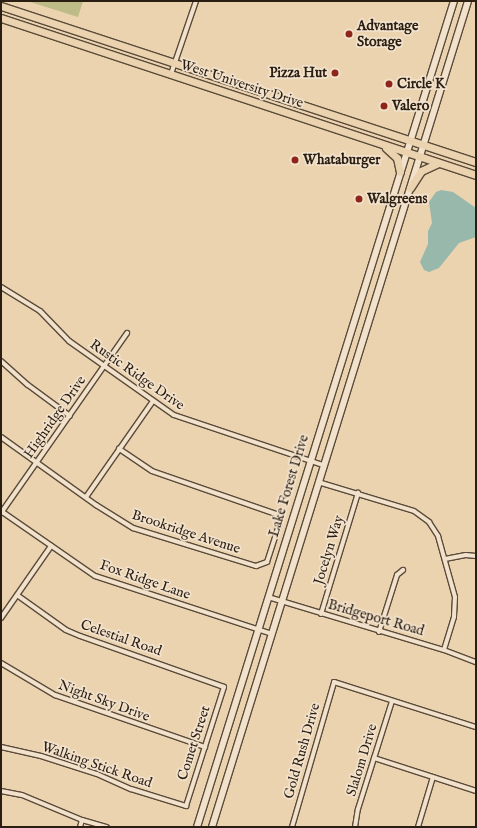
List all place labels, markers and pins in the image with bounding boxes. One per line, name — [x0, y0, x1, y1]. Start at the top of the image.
place label: Advantage Storage — [357, 18, 418, 50]
marker: Advantage Storage — [344, 29, 354, 39]
place label: Pizza Hut — [269, 65, 327, 81]
marker: Pizza Hut — [330, 68, 340, 78]
place label: Circle K — [397, 76, 445, 92]
marker: Circle K — [384, 79, 394, 89]
place label: Valero — [392, 98, 429, 114]
marker: Valero — [379, 101, 389, 111]
place label: Whataburger — [303, 152, 380, 168]
marker: Whataburger — [290, 155, 300, 165]
place label: Walgreens — [367, 191, 427, 207]
marker: Walgreens — [354, 194, 364, 204]

